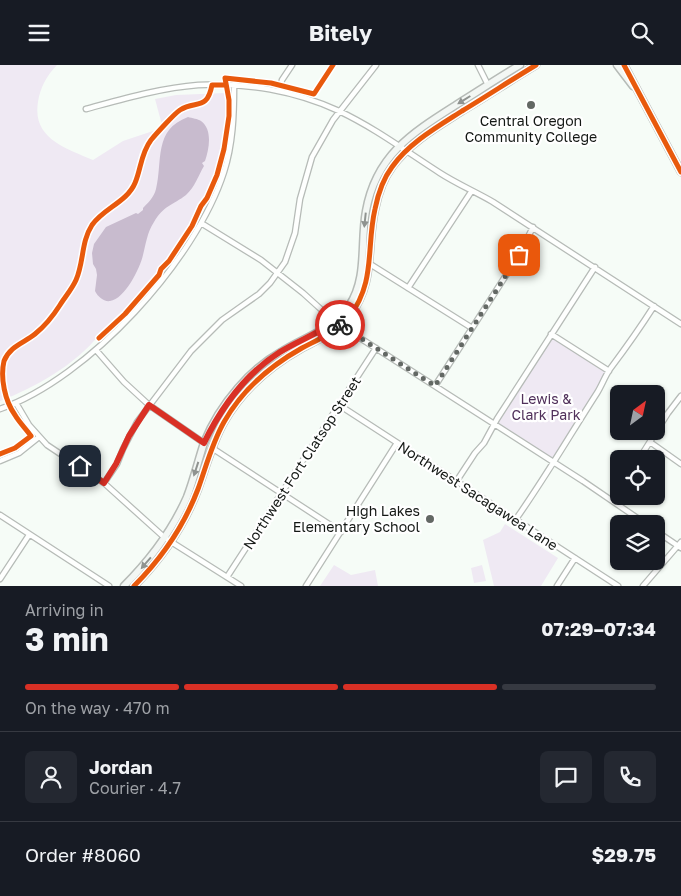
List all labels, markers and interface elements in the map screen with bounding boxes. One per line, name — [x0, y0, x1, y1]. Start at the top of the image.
icon: menu — [25, 19, 53, 47]
text: Bitely — [309, 19, 372, 46]
icon: search — [628, 19, 656, 47]
one-way arrow — [457, 96, 470, 105]
marker: Central Oregon Community College — [525, 99, 537, 111]
place label: Central Oregon Community College — [465, 112, 597, 145]
one-way arrow — [361, 212, 369, 228]
pin — [498, 234, 540, 276]
icon: bag — [505, 241, 533, 269]
courier — [315, 300, 365, 350]
icon: bike — [326, 311, 354, 339]
street label: Northwest Fort Clatsop Street — [239, 373, 364, 552]
north arrow — [610, 385, 665, 440]
map controls — [610, 385, 665, 570]
park label: Lewis & Clark Park — [511, 390, 581, 423]
street label: Northwest Sacagawea Lane — [395, 438, 561, 554]
pin — [59, 445, 101, 487]
button: locate — [610, 450, 665, 505]
icon: home — [66, 452, 94, 480]
one-way arrow — [192, 462, 200, 477]
place label: High Lakes Elementary School — [293, 502, 420, 535]
marker: High Lakes Elementary School — [424, 513, 436, 525]
button: layers — [610, 515, 665, 570]
one-way arrow — [140, 556, 151, 569]
text: Arriving in — [25, 600, 104, 620]
text: 07:29–07:34 — [541, 617, 656, 640]
text: 3 min — [25, 620, 109, 658]
text: On the way · 470 m — [25, 698, 170, 718]
button: person — [25, 751, 77, 803]
button: chat — [540, 751, 592, 803]
button: phone — [604, 751, 656, 803]
text: Jordan — [89, 755, 153, 778]
text: Courier · 4.7 — [89, 778, 181, 798]
text: Order #8060 — [25, 843, 141, 866]
text: $29.75 — [592, 843, 656, 866]

